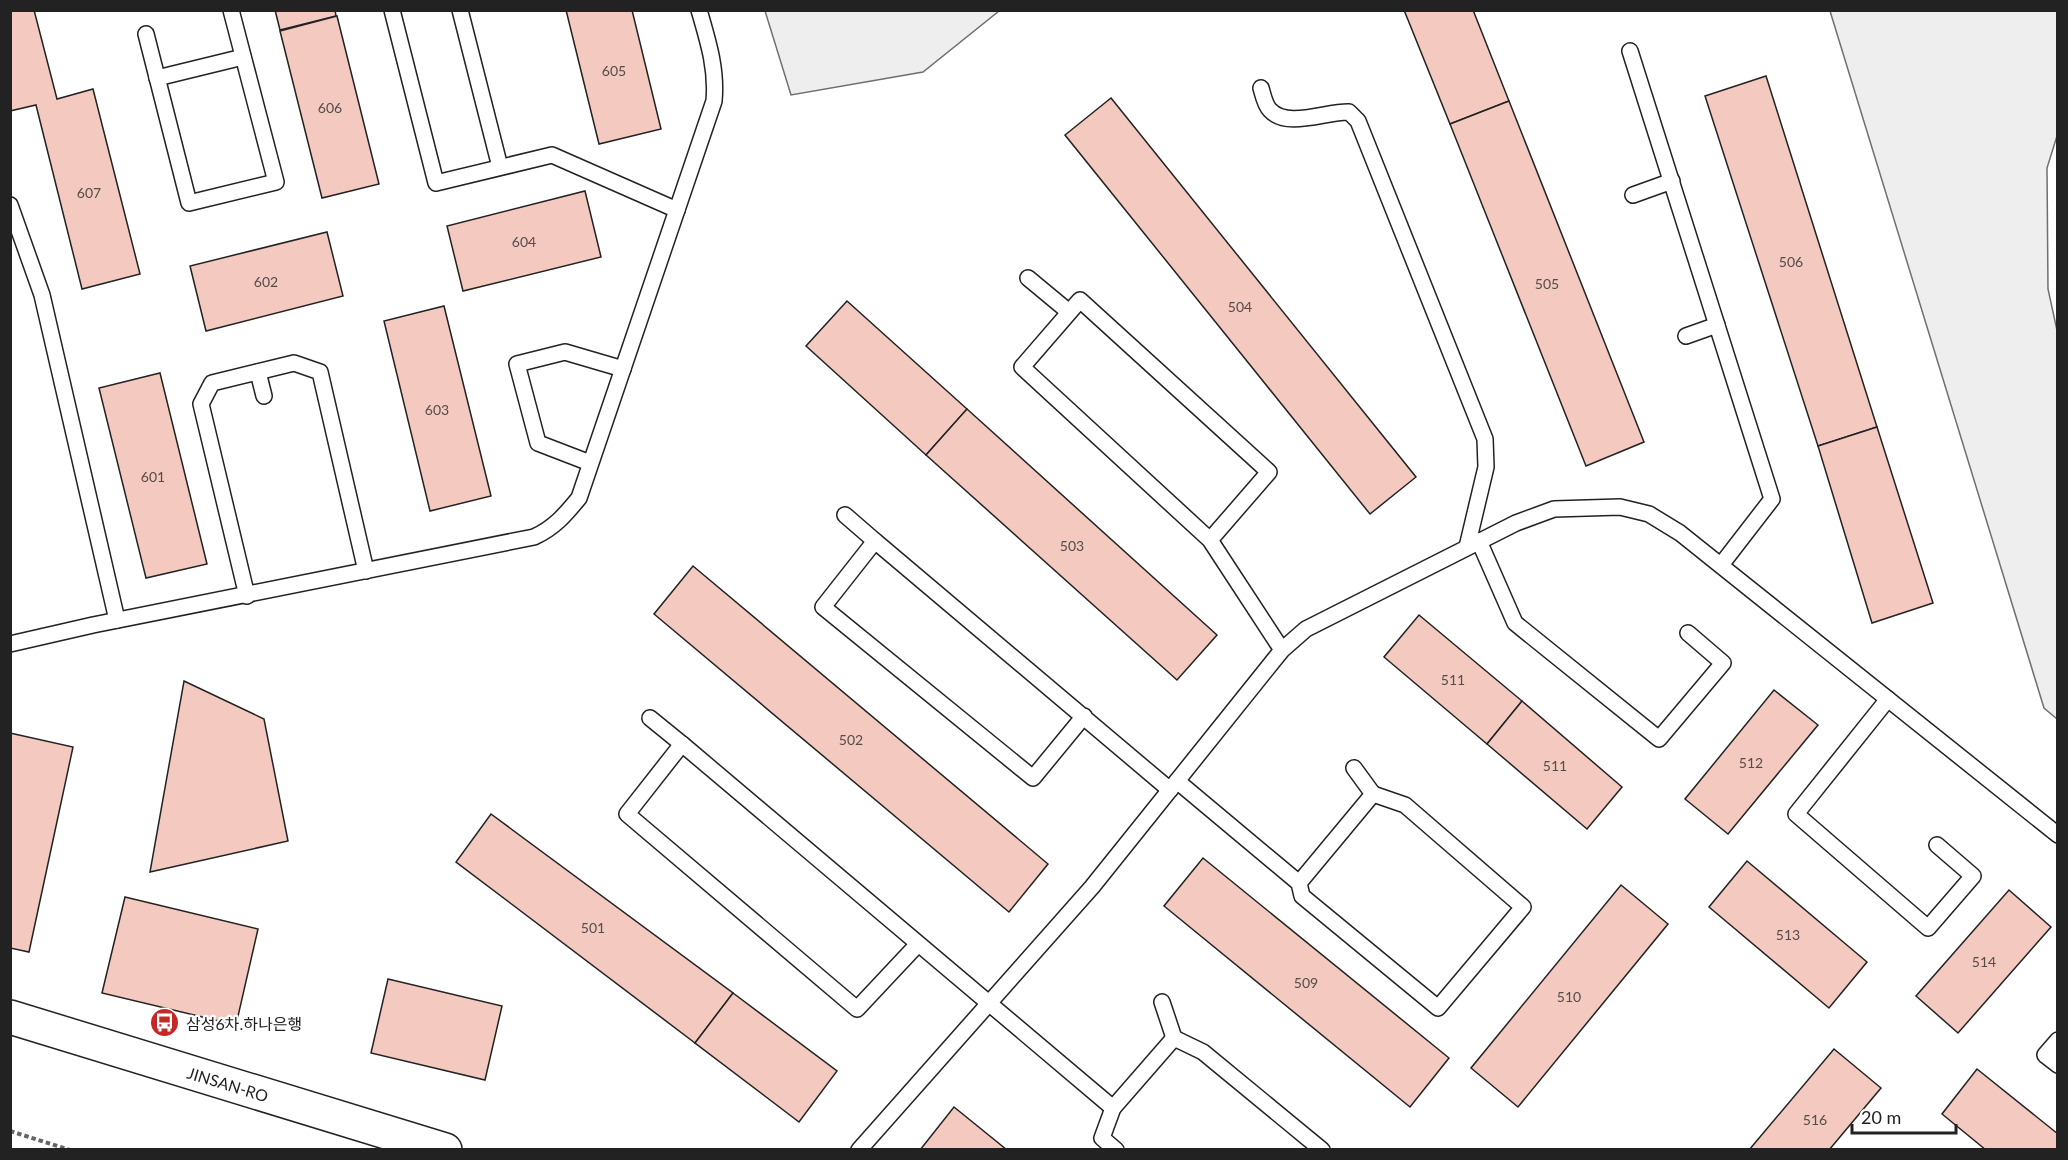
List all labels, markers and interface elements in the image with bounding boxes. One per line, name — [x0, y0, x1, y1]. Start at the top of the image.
house number: 605 — [602, 62, 626, 79]
house number: 606 — [318, 99, 342, 116]
house number: 607 — [77, 184, 101, 201]
house number: 604 — [512, 233, 536, 250]
house number: 506 — [1779, 253, 1803, 270]
house number: 602 — [254, 273, 278, 290]
house number: 505 — [1535, 275, 1559, 292]
house number: 504 — [1228, 298, 1252, 315]
house number: 603 — [425, 401, 449, 418]
house number: 601 — [141, 468, 165, 485]
house number: 503 — [1060, 537, 1084, 554]
house number: 511 — [1441, 671, 1465, 688]
house number: 502 — [839, 731, 863, 748]
house number: 512 — [1739, 754, 1763, 771]
house number: 511 — [1543, 757, 1567, 774]
house number: 501 — [581, 919, 605, 936]
house number: 513 — [1776, 926, 1800, 943]
house number: 514 — [1972, 953, 1996, 970]
house number: 509 — [1294, 974, 1318, 991]
house number: 510 — [1557, 988, 1581, 1005]
bus stop icon: 삼성6차.하나은행 — [149, 1007, 181, 1039]
place label: 삼성6차.하나은행 — [186, 1014, 302, 1033]
street label: JINSAN-RO — [185, 1063, 271, 1105]
scale bar — [1852, 1097, 1956, 1135]
text: 20 m — [1861, 1106, 1901, 1128]
house number: 516 — [1803, 1111, 1827, 1128]

